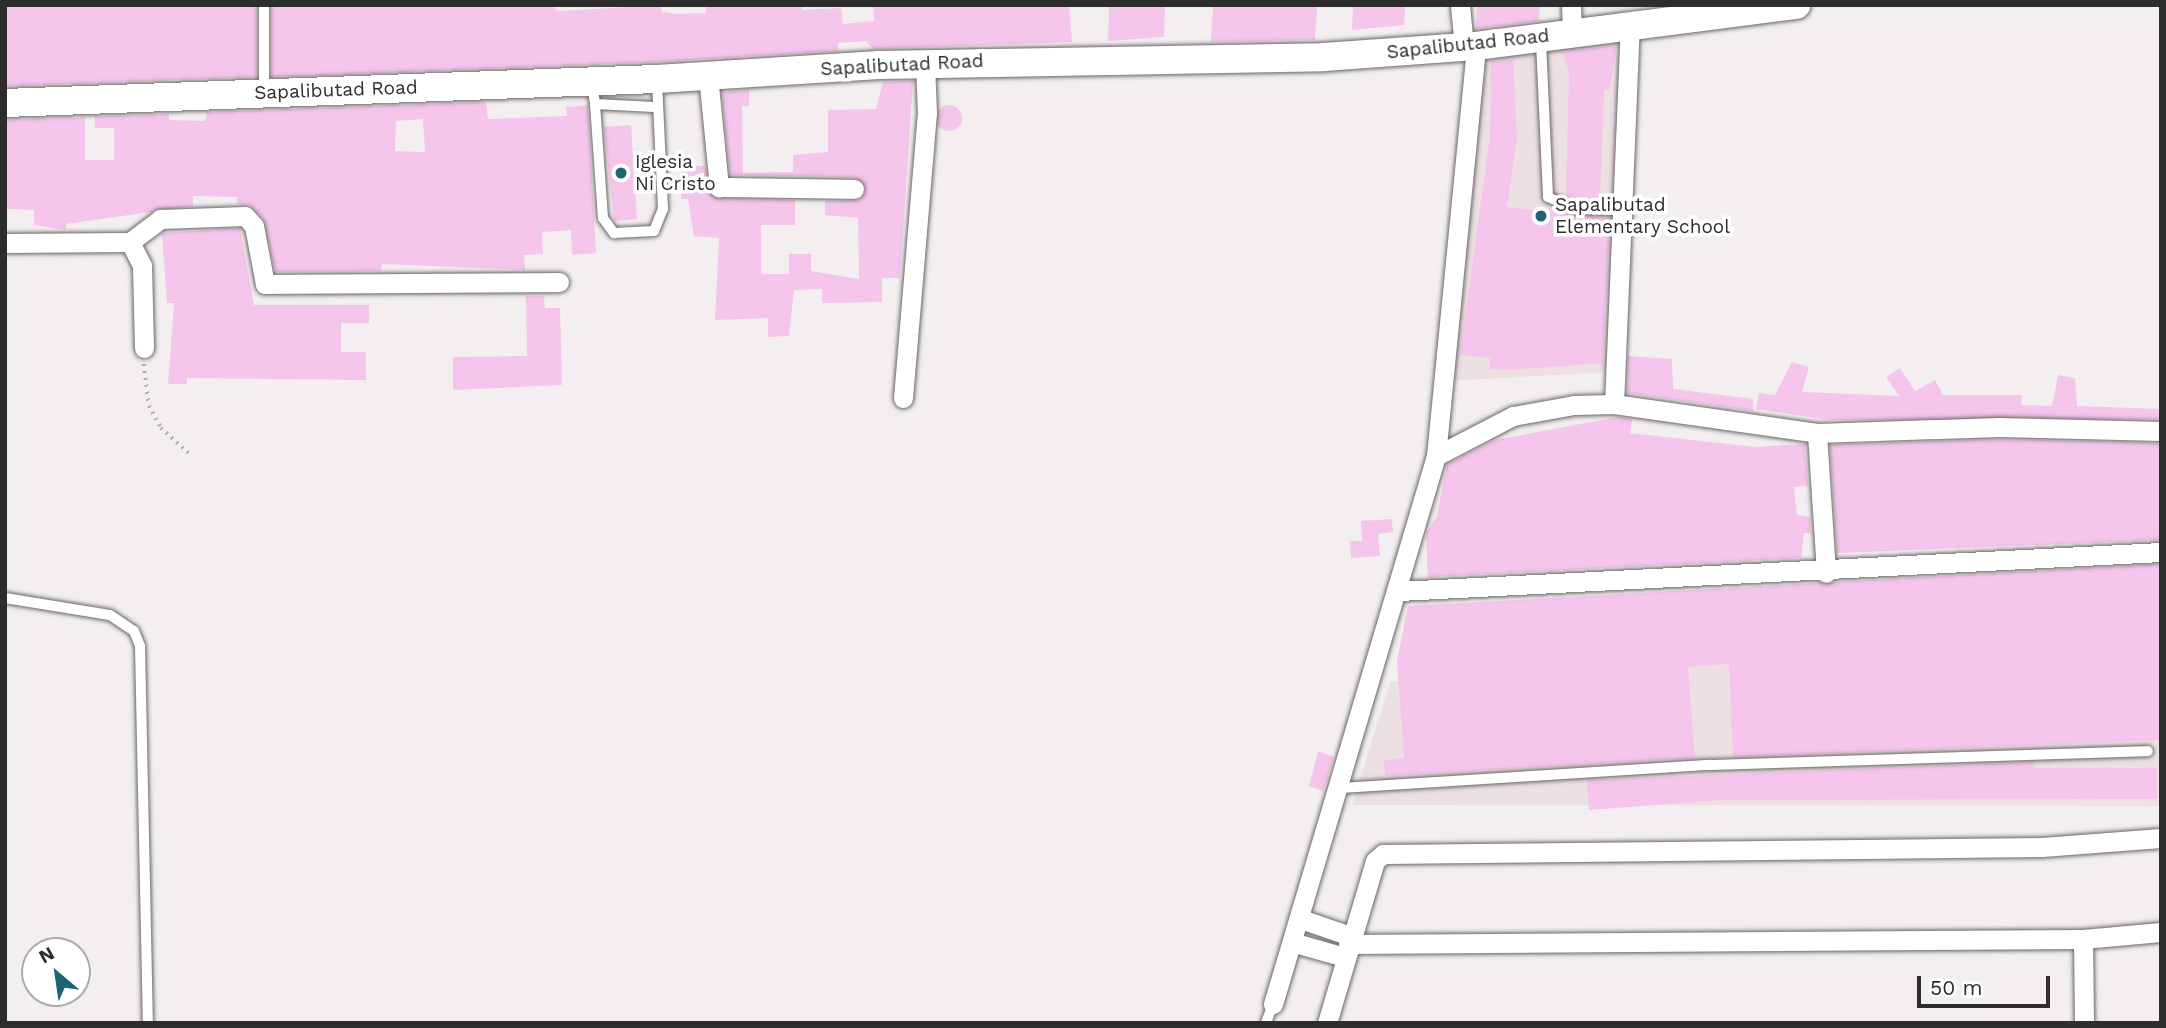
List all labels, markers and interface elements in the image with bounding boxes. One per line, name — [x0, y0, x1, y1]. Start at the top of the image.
street label: Sapalibutad Road — [1386, 24, 1550, 64]
street label: Sapalibutad Road — [820, 49, 984, 81]
street label: Sapalibutad Road — [254, 76, 418, 104]
place label: Iglesia Ni Cristo — [635, 151, 716, 195]
marker: Iglesia Ni Cristo — [613, 165, 629, 181]
place label: Sapalibutad Elementary School — [1555, 194, 1731, 238]
marker: Sapalibutad Elementary School — [1533, 208, 1549, 224]
north arrow — [21, 937, 91, 1007]
text: N — [35, 941, 58, 968]
scale bar — [1921, 962, 2054, 1006]
text: 50 m — [1930, 975, 1982, 1000]

